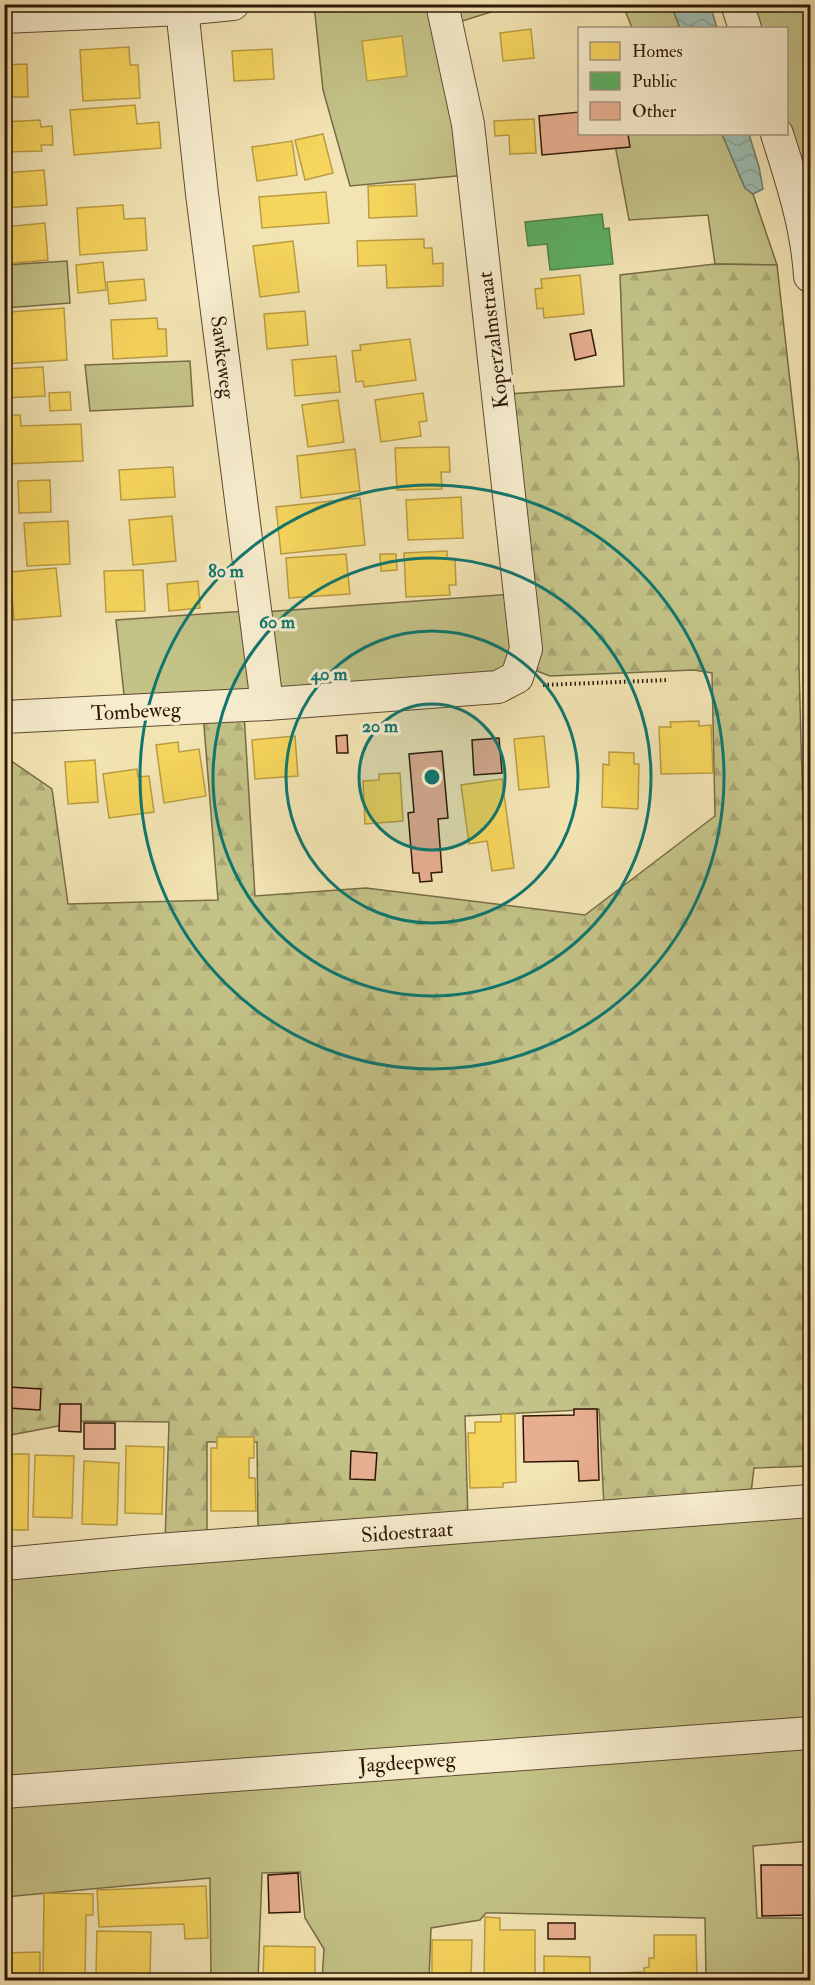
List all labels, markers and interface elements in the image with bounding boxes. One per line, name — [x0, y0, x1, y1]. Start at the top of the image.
legend — [578, 27, 788, 135]
text: Homes — [632, 40, 683, 63]
text: Public — [632, 70, 677, 93]
text: Other — [632, 100, 676, 123]
street label: Koperzalmstraat — [472, 270, 515, 410]
street label: Sawkeweg — [204, 314, 241, 401]
text: 80 m — [208, 560, 245, 583]
text: 60 m — [259, 611, 296, 634]
text: 40 m — [310, 663, 348, 686]
street label: Tombeweg — [90, 696, 182, 727]
text: 20 m — [362, 715, 399, 738]
centre of rings — [422, 767, 442, 787]
street label: Sidoestraat — [360, 1516, 454, 1549]
street label: Jagdeepweg — [357, 1746, 457, 1779]

